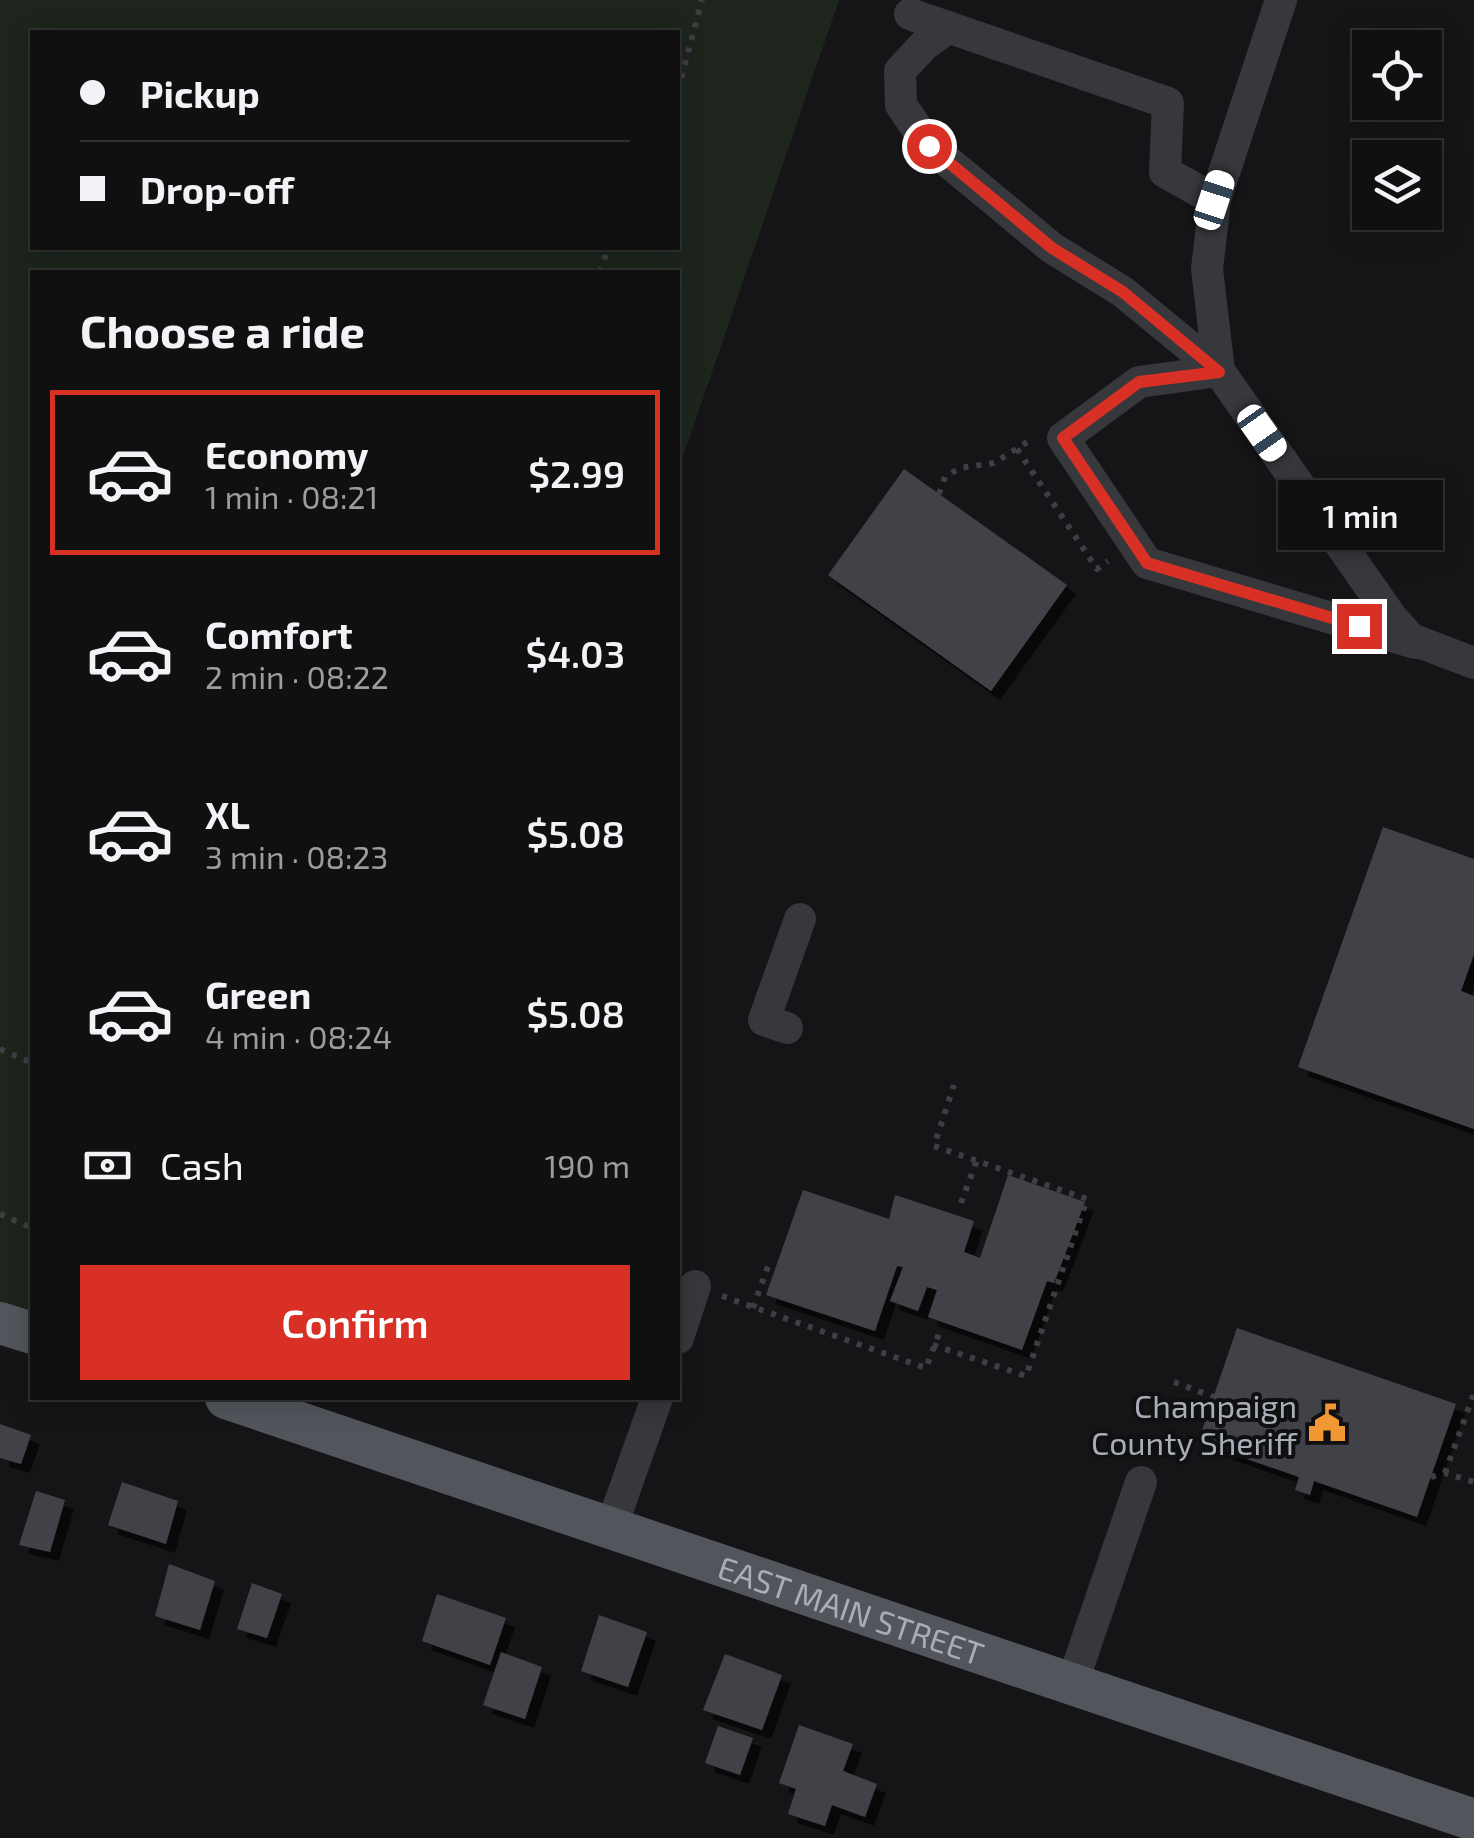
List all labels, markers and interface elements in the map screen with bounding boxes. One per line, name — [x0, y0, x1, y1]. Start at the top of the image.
map controls — [1352, 30, 1442, 230]
button: locate — [1352, 30, 1442, 120]
text: Pickup — [140, 70, 260, 116]
route start — [907, 124, 952, 169]
button: layers — [1352, 140, 1442, 230]
text: Drop-off — [140, 166, 294, 212]
car — [1190, 167, 1238, 233]
text: Choose a ride — [80, 303, 365, 357]
car — [1233, 400, 1291, 466]
icon: car — [85, 428, 175, 518]
text: Economy — [205, 431, 369, 477]
text: $2.99 — [528, 450, 625, 496]
text: 1 min · 08:21 — [205, 477, 378, 515]
callout: 1 min — [1276, 481, 1442, 551]
text: 1 min — [1323, 496, 1398, 534]
route end — [1337, 604, 1382, 649]
icon: car — [85, 608, 175, 698]
text: Comfort — [205, 611, 353, 657]
text: $4.03 — [525, 630, 625, 676]
text: 2 min · 08:22 — [205, 657, 389, 695]
icon: car — [85, 788, 175, 878]
text: XL — [205, 791, 250, 837]
text: $5.08 — [527, 810, 625, 856]
text: 3 min · 08:23 — [205, 837, 388, 875]
icon: car — [85, 968, 175, 1058]
text: Green — [205, 971, 311, 1017]
text: $5.08 — [527, 990, 625, 1036]
text: 4 min · 08:24 — [205, 1017, 392, 1055]
icon: cash — [80, 1138, 135, 1193]
text: Cash — [160, 1142, 244, 1188]
text: 190 m — [544, 1146, 630, 1184]
button: Confirm — [80, 1265, 630, 1380]
place label: Champaign County Sheriff — [1091, 1386, 1298, 1461]
public building icon: Champaign County Sheriff — [1306, 1402, 1348, 1444]
street label: EAST MAIN STREET — [714, 1547, 989, 1672]

